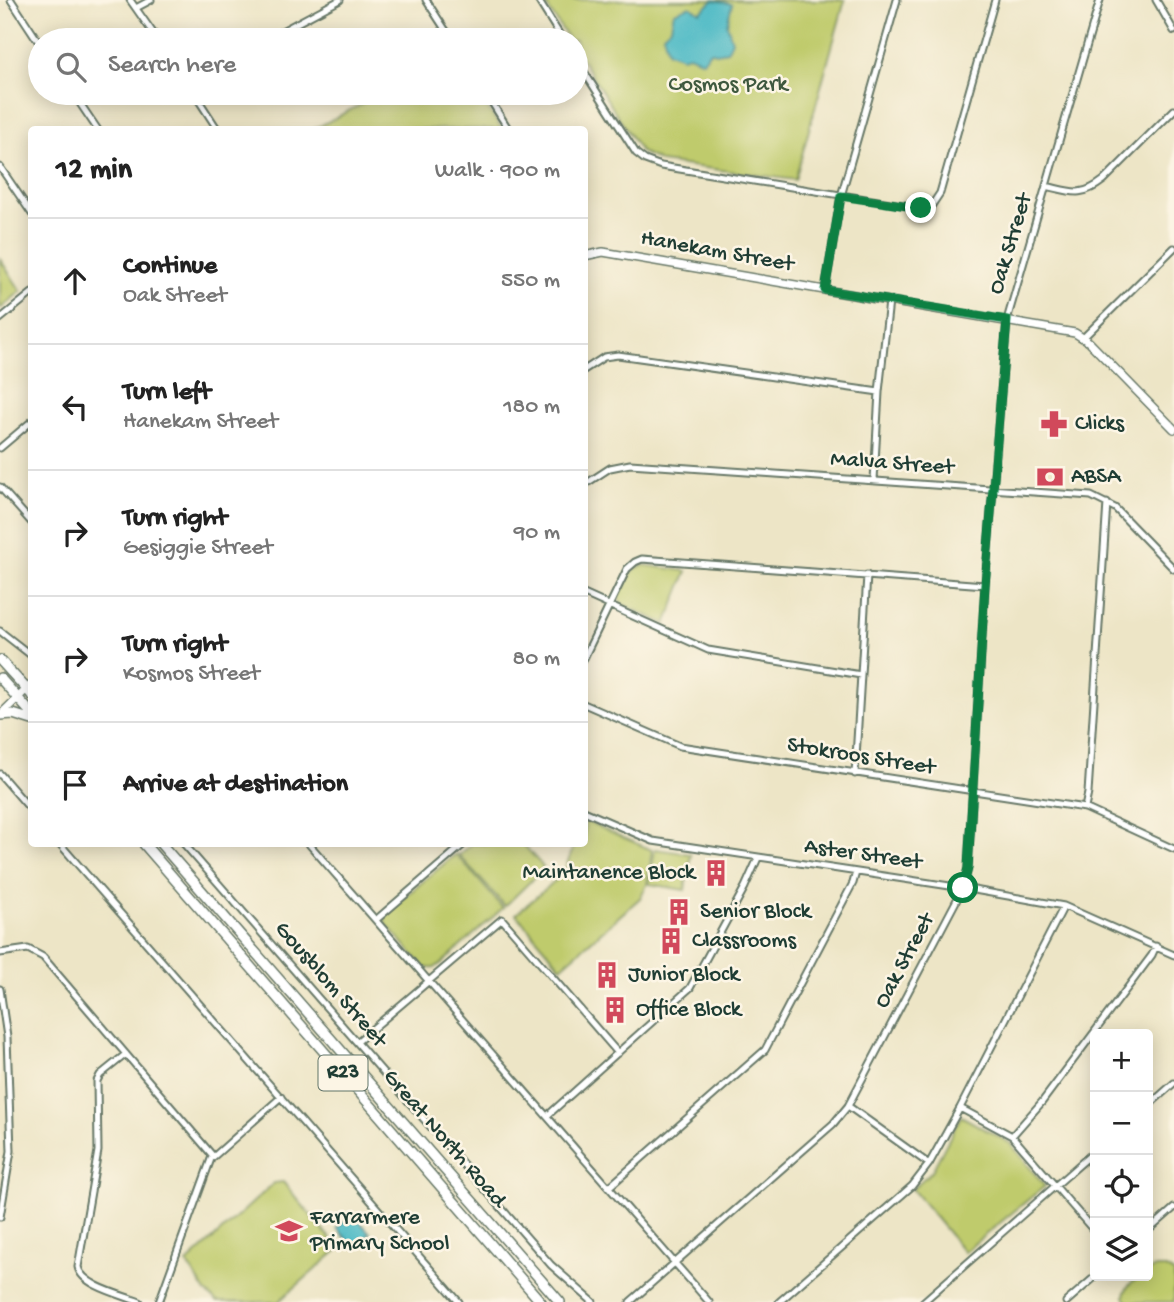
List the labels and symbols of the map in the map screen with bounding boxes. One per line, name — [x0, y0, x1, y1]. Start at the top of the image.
park label: Cosmos Park — [669, 72, 790, 99]
street label: Oak Street — [983, 189, 1040, 298]
route end — [905, 192, 936, 223]
street label: Hanekam Street — [638, 225, 797, 279]
pharmacy icon: Clicks — [1039, 409, 1069, 439]
place label: Clicks — [1075, 411, 1125, 438]
street label: Malva Street — [829, 446, 956, 482]
bank icon: ABSA — [1035, 462, 1065, 492]
place label: ABSA — [1071, 464, 1122, 491]
street label: Stokroos Street — [785, 732, 939, 782]
street label: Aster Street — [803, 833, 925, 877]
building icon: Maintanence Block — [701, 858, 731, 888]
place label: Maintanence Block — [523, 860, 698, 887]
route start — [947, 872, 978, 903]
building icon: Senior Block — [664, 897, 694, 927]
place label: Senior Block — [700, 899, 814, 926]
street label: Oak Street — [869, 907, 942, 1013]
street label: Gousblom Street — [268, 917, 393, 1055]
building icon: Classrooms — [656, 926, 686, 956]
place label: Classrooms — [692, 928, 797, 955]
building icon: Junior Block — [592, 960, 622, 990]
place label: Junior Block — [628, 962, 742, 989]
building icon: Office Block — [600, 995, 630, 1025]
place label: Office Block — [636, 997, 744, 1024]
road number: R23 — [318, 1056, 368, 1090]
street label: Great North Road — [377, 1064, 512, 1215]
place label: Farrarmere Primary School — [309, 1205, 450, 1258]
school or university icon: Farrarmere Primary School — [274, 1216, 304, 1246]

